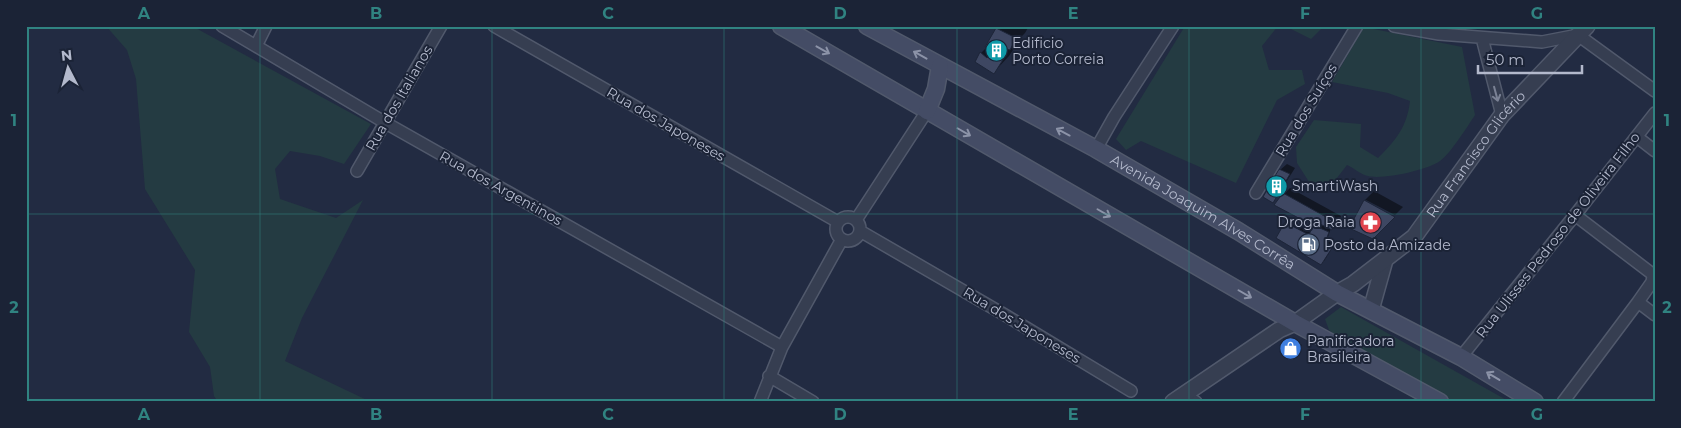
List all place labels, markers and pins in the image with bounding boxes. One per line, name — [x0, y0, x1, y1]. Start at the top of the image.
place label: Edificio Porto Correia — [1012, 34, 1104, 68]
building icon: Edificio Porto Correia — [984, 39, 1008, 63]
building icon: SmartiWash — [1264, 174, 1288, 198]
place label: SmartiWash — [1292, 177, 1378, 195]
pharmacy icon: Droga Raia — [1359, 210, 1383, 234]
place label: Droga Raia — [1277, 213, 1355, 231]
fuel station icon: Posto da Amizade — [1296, 233, 1320, 257]
place label: Posto da Amizade — [1324, 236, 1451, 254]
place label: Panificadora Brasileira — [1307, 332, 1394, 366]
shop icon: Panificadora Brasileira — [1279, 337, 1303, 361]

